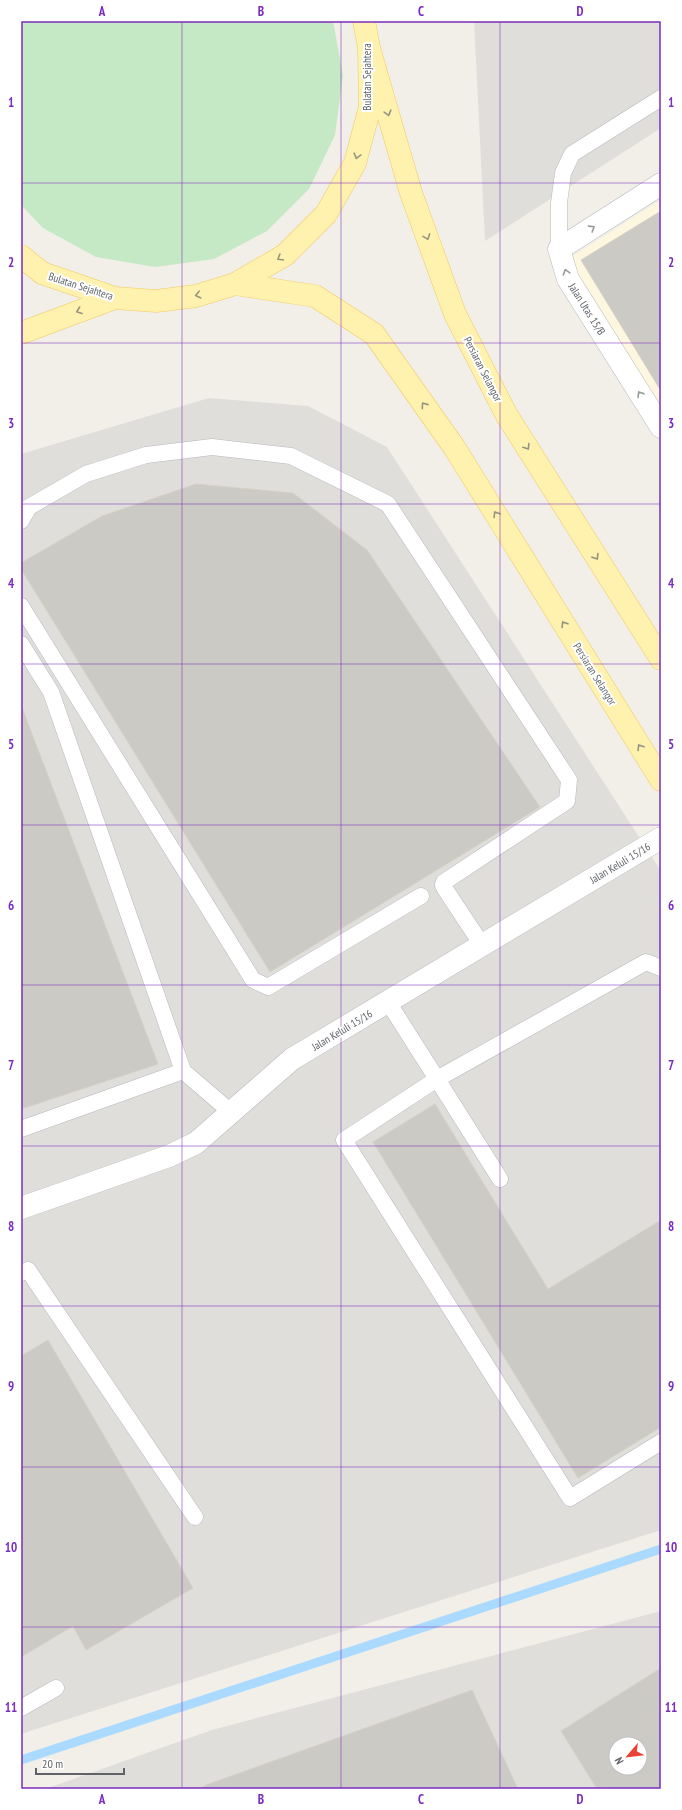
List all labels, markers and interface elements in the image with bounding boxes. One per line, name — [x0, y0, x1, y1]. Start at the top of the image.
text: A — [98, 3, 106, 20]
text: B — [258, 3, 264, 20]
text: C — [418, 3, 424, 20]
text: D — [577, 3, 584, 20]
street label: Bulatan Sejahtera — [360, 43, 374, 111]
text: 1 — [8, 94, 14, 111]
text: 1 — [668, 94, 674, 111]
one-way arrow — [383, 109, 392, 116]
one-way arrow — [353, 152, 362, 159]
one-way arrow — [588, 225, 595, 233]
one-way arrow — [422, 233, 430, 240]
one-way arrow — [277, 253, 284, 260]
text: 2 — [8, 254, 14, 271]
text: 2 — [668, 254, 674, 271]
one-way arrow — [562, 268, 571, 275]
street label: Bulatan Sejahtera — [47, 269, 115, 303]
street label: Jalan Utas 15/B — [565, 280, 608, 338]
one-way arrow — [194, 290, 201, 298]
one-way arrow — [75, 306, 82, 315]
street label: Persiaran Selangor — [461, 334, 505, 404]
one-way arrow — [638, 391, 645, 398]
one-way arrow — [422, 403, 429, 410]
text: 3 — [8, 415, 14, 432]
text: 3 — [668, 415, 674, 432]
one-way arrow — [522, 443, 530, 450]
one-way arrow — [493, 511, 500, 518]
one-way arrow — [592, 553, 599, 560]
text: 4 — [8, 575, 15, 592]
text: 4 — [668, 575, 675, 592]
one-way arrow — [562, 621, 569, 628]
street label: Persiaran Selangor — [570, 640, 620, 708]
text: 5 — [8, 736, 14, 753]
text: 5 — [668, 736, 674, 753]
one-way arrow — [638, 744, 645, 751]
street label: Jalan Keluli 15/16 — [586, 839, 653, 887]
text: 6 — [8, 897, 14, 914]
text: 6 — [668, 897, 674, 914]
street label: Jalan Keluli 15/16 — [308, 1006, 375, 1054]
text: 7 — [8, 1057, 14, 1074]
text: 7 — [668, 1057, 674, 1074]
text: 8 — [8, 1218, 14, 1235]
text: 8 — [668, 1218, 674, 1235]
text: 9 — [8, 1378, 14, 1395]
text: 9 — [668, 1378, 674, 1395]
text: 10 — [5, 1539, 17, 1556]
text: 10 — [665, 1539, 677, 1556]
text: 11 — [5, 1699, 17, 1716]
text: 11 — [665, 1699, 677, 1716]
north arrow — [608, 1736, 648, 1776]
scale bar — [36, 1750, 124, 1776]
text: N — [612, 1755, 627, 1767]
text: 20 m — [42, 1756, 63, 1771]
text: A — [98, 1791, 106, 1808]
text: B — [258, 1791, 264, 1808]
text: C — [418, 1791, 424, 1808]
text: D — [577, 1791, 584, 1808]

